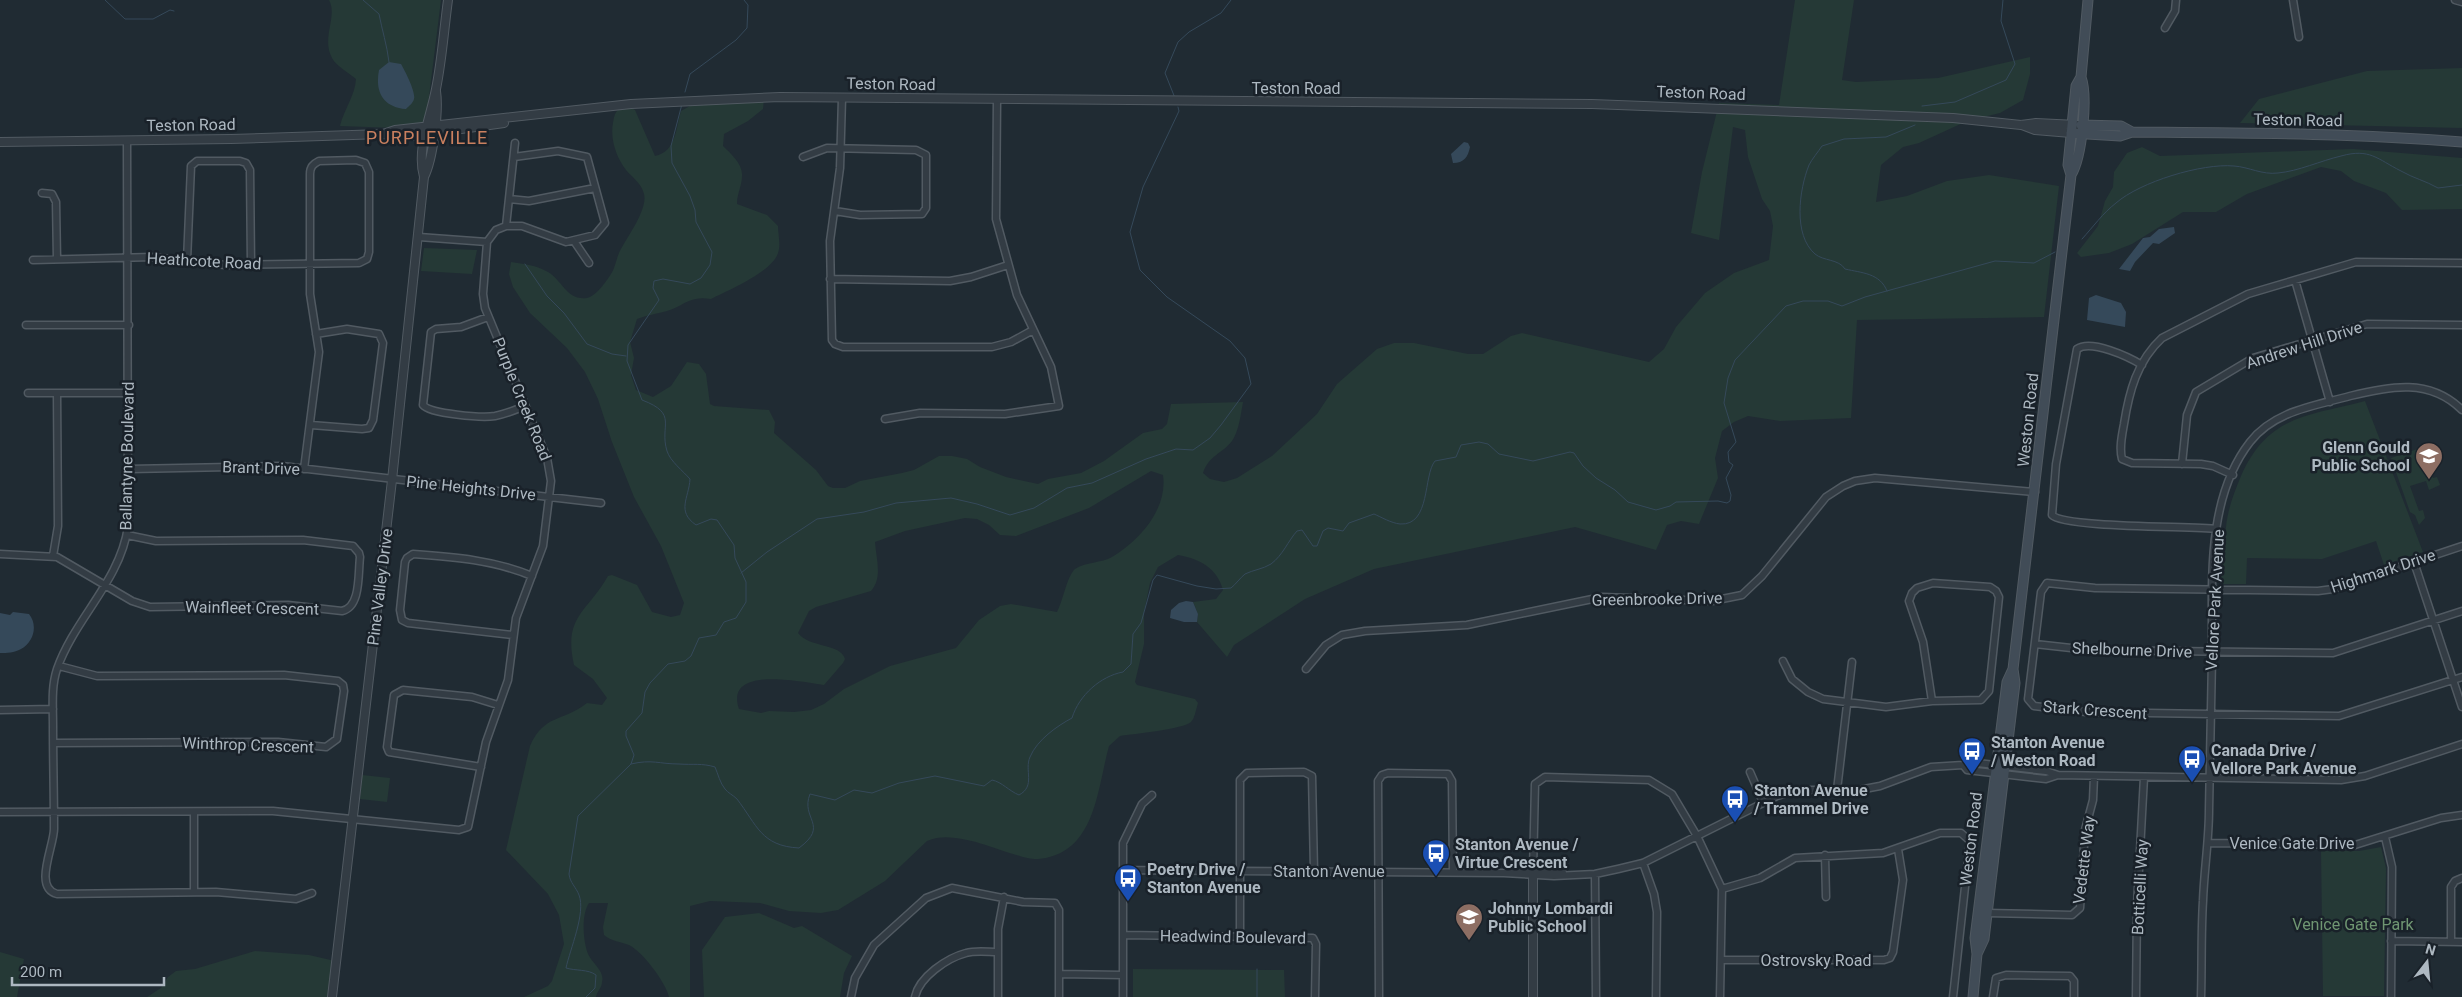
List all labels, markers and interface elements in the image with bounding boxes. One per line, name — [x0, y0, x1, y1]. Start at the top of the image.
street label: Teston Road — [846, 74, 936, 94]
street label: Teston Road — [1251, 79, 1341, 98]
street label: Teston Road — [1656, 82, 1746, 104]
street label: Teston Road — [2253, 110, 2343, 130]
street label: Teston Road — [146, 115, 236, 135]
district label: PURPLEVILLE — [366, 127, 488, 148]
street label: Heathcote Road — [146, 249, 262, 273]
street label: Andrew Hill Drive — [2244, 317, 2364, 373]
street label: Purple Creek Road — [489, 335, 555, 463]
street label: Weston Road — [2014, 372, 2042, 468]
street label: Ballantyne Boulevard — [116, 381, 138, 531]
place label: Glenn Gould Public School — [2312, 438, 2410, 475]
school or university icon: Glenn Gould Public School — [2414, 441, 2444, 480]
street label: Brant Drive — [222, 457, 300, 479]
street label: Pine Heights Drive — [405, 472, 537, 504]
street label: Pine Valley Drive — [363, 528, 397, 646]
street label: Vellore Park Avenue — [2202, 529, 2228, 671]
street label: Highmark Drive — [2328, 545, 2438, 597]
street label: Greenbrooke Drive — [1591, 588, 1723, 610]
street label: Wainfleet Crescent — [185, 597, 319, 619]
street label: Shelbourne Drive — [2072, 638, 2192, 662]
street label: Stark Crescent — [2042, 697, 2148, 723]
street label: Winthrop Crescent — [182, 733, 314, 757]
place label: Stanton Avenue / Weston Road — [1990, 733, 2105, 770]
bus stop icon: Stanton Avenue / Weston Road — [1957, 736, 1987, 775]
place label: Canada Drive / Vellore Park Avenue — [2211, 741, 2357, 778]
bus stop icon: Canada Drive / Vellore Park Avenue — [2177, 744, 2207, 783]
place label: Stanton Avenue / Trammel Drive — [1753, 781, 1869, 818]
bus stop icon: Stanton Avenue / Trammel Drive — [1720, 784, 1750, 823]
street label: Weston Road — [1956, 791, 1986, 887]
street label: Vedette Way — [2069, 814, 2099, 905]
street label: Venice Gate Drive — [2229, 834, 2355, 853]
place label: Stanton Avenue / Virtue Crescent — [1455, 835, 1579, 872]
bus stop icon: Stanton Avenue / Virtue Crescent — [1421, 838, 1451, 877]
street label: Botticelli Way — [2128, 838, 2152, 935]
place label: Poetry Drive / Stanton Avenue — [1147, 860, 1261, 897]
street label: Stanton Avenue — [1273, 862, 1385, 881]
bus stop icon: Poetry Drive / Stanton Avenue — [1113, 863, 1143, 902]
place label: Johnny Lombardi Public School — [1488, 899, 1613, 936]
school or university icon: Johnny Lombardi Public School — [1454, 902, 1484, 941]
park label: Venice Gate Park — [2292, 915, 2415, 934]
street label: Headwind Boulevard — [1160, 926, 1306, 948]
north arrow — [2402, 937, 2452, 987]
text: N — [2424, 940, 2438, 959]
street label: Ostrovsky Road — [1760, 951, 1872, 970]
scale bar — [12, 954, 165, 986]
text: 200 m — [20, 963, 62, 981]

